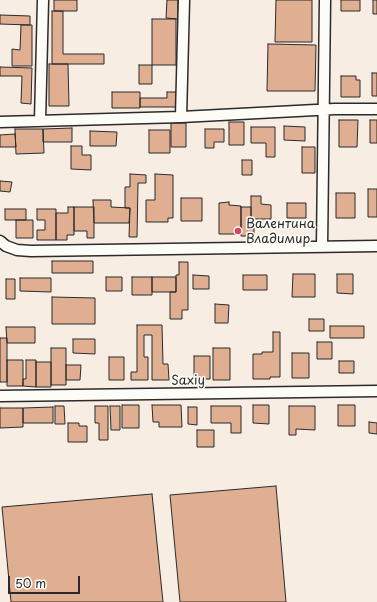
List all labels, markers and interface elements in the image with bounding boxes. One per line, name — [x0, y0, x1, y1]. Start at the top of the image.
place label: Валентина Владимир — [246, 216, 315, 247]
marker: Валентина Владимир — [233, 226, 243, 236]
street label: Saxiy — [171, 373, 205, 389]
scale bar — [10, 568, 82, 594]
text: 50 m — [15, 574, 46, 592]

